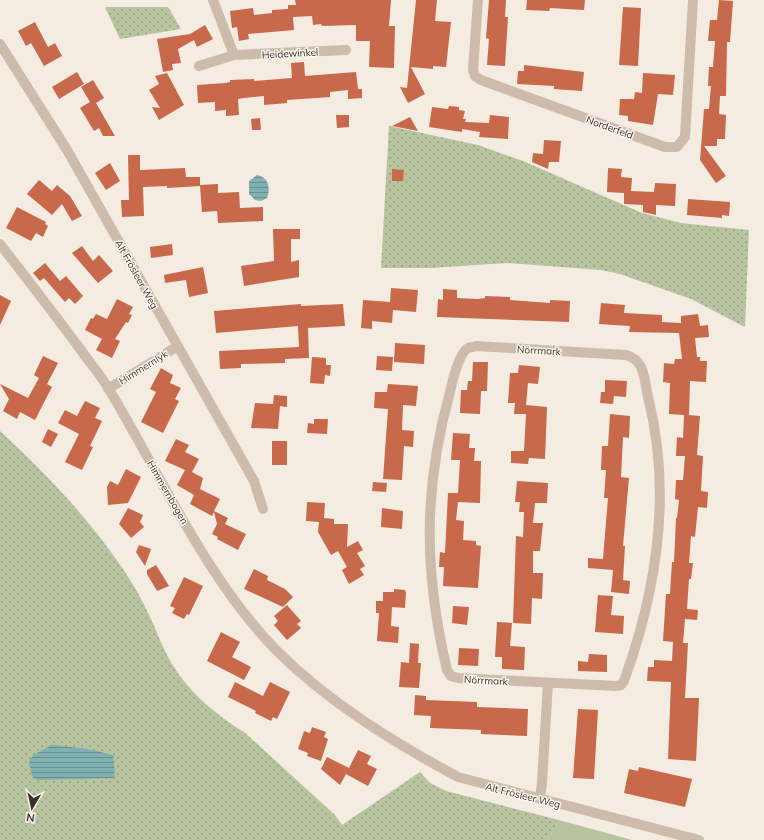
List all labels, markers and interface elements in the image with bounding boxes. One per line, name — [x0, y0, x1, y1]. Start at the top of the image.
street label: Heidewinkel — [261, 46, 319, 61]
street label: Norderfeld — [585, 113, 635, 142]
street label: Alt Frösleer Weg — [112, 237, 161, 311]
street label: Nörrmark — [517, 343, 562, 358]
street label: Himmernlyk — [116, 347, 171, 388]
street label: Himmernbogen — [144, 458, 191, 527]
street label: Nörrmark — [464, 673, 509, 688]
street label: Alt Frösleer Weg — [484, 780, 562, 811]
north arrow — [12, 788, 52, 828]
text: N — [25, 810, 36, 825]

